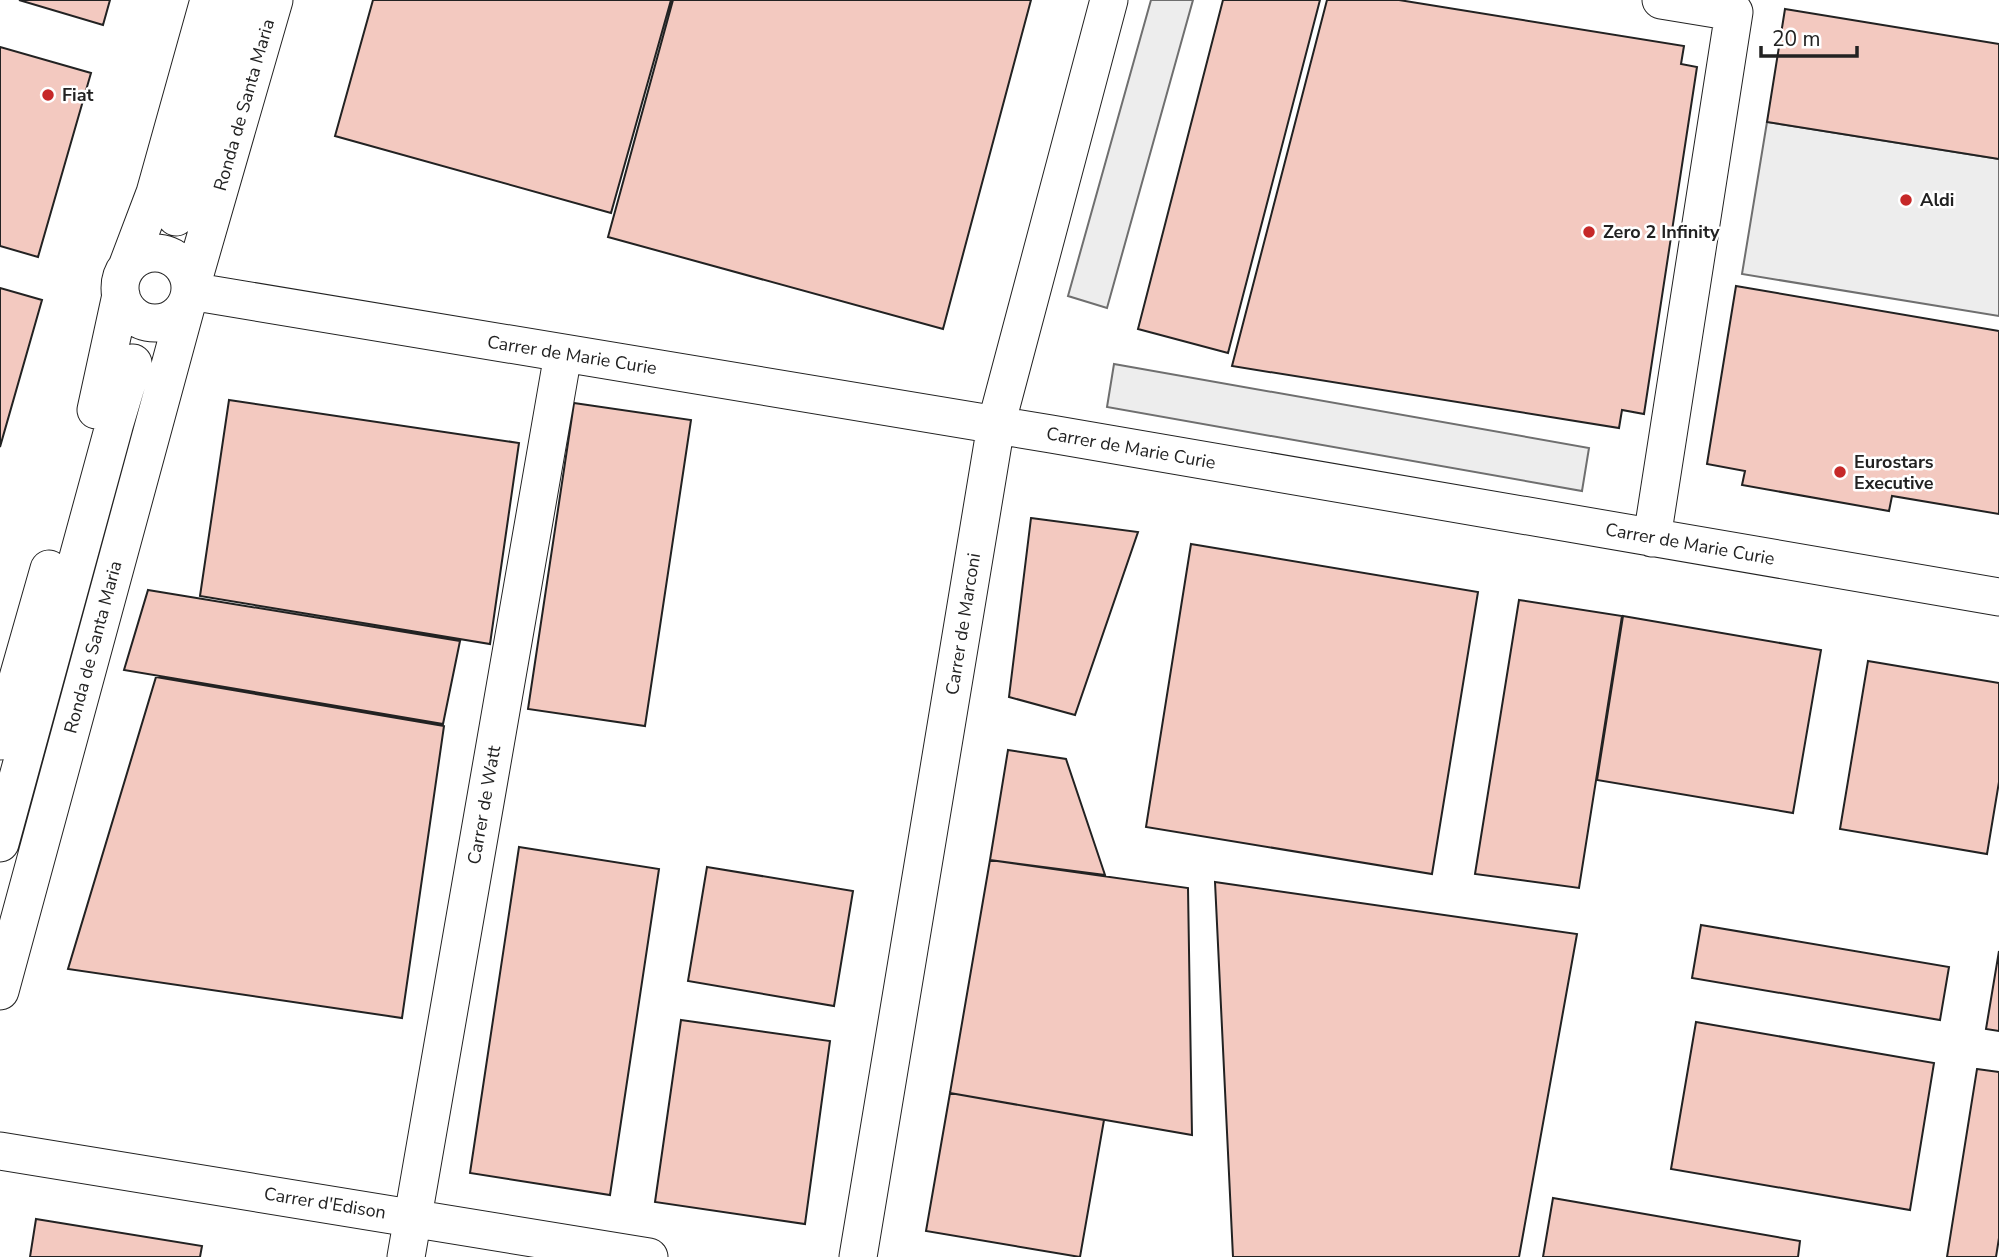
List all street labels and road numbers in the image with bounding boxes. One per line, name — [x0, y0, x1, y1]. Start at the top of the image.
street label: Ronda de Santa Maria — [208, 16, 280, 194]
street label: Carrer de Marie Curie — [485, 330, 659, 380]
street label: Carrer de Marie Curie — [1044, 421, 1218, 475]
street label: Carrer de Marie Curie — [1603, 517, 1777, 571]
street label: Carrer de Marconi — [940, 551, 986, 697]
street label: Ronda de Santa Maria — [58, 558, 128, 736]
street label: Carrer de Watt — [462, 743, 506, 866]
street label: Carrer d'Edison — [262, 1182, 388, 1224]

